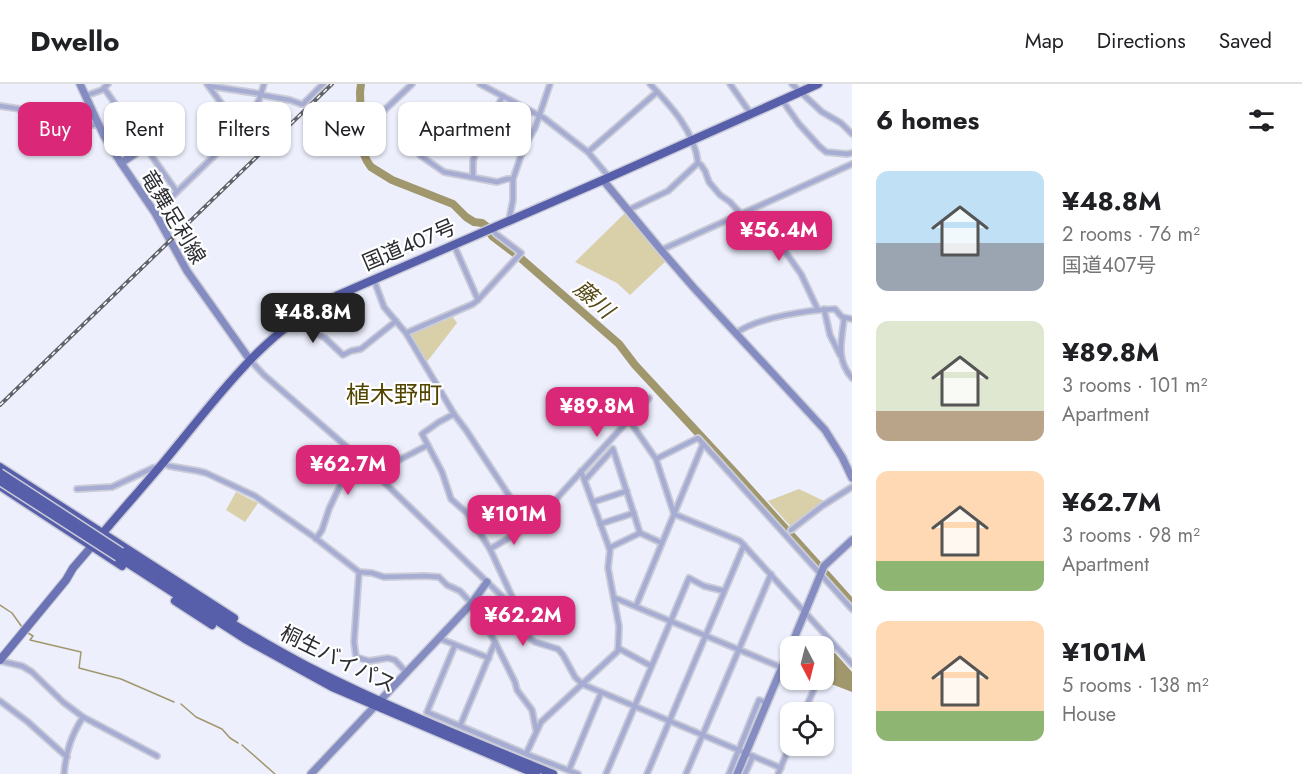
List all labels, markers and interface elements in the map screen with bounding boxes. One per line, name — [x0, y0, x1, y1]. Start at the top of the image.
text: Dwello — [30, 21, 120, 62]
text: Map — [1025, 26, 1064, 56]
text: Directions — [1097, 26, 1186, 56]
text: Saved — [1219, 26, 1272, 56]
text: 6 homes — [876, 101, 979, 139]
chip: Buy — [18, 102, 92, 156]
chip: Rent — [104, 102, 185, 156]
chip: Filters — [197, 102, 291, 156]
chip: New — [303, 102, 386, 156]
chip: Apartment — [398, 102, 531, 156]
icon: filters — [1245, 104, 1278, 137]
street label: 竜舞足利線 — [133, 164, 213, 270]
text: ¥48.8M — [1062, 182, 1161, 220]
icon: home — [924, 195, 996, 267]
pin: ¥56.4M — [730, 211, 828, 262]
street label: 国道407号 — [358, 212, 460, 278]
text: ¥56.4M — [740, 216, 818, 245]
text: 2 rooms · 76 m² — [1062, 220, 1200, 249]
text: 国道407号 — [1062, 251, 1156, 280]
water label: 藤川 — [567, 272, 623, 327]
pin: ¥48.8M — [264, 293, 362, 344]
text: ¥48.8M — [275, 298, 351, 327]
text: ¥89.8M — [1062, 333, 1159, 371]
icon: home — [924, 345, 996, 417]
text: 3 rooms · 101 m² — [1062, 371, 1208, 400]
district label: 植木野町 — [346, 377, 442, 412]
pin: ¥89.8M — [548, 387, 646, 438]
text: ¥89.8M — [560, 392, 634, 421]
text: Apartment — [1062, 400, 1149, 429]
pin: ¥62.7M — [299, 445, 397, 496]
text: ¥62.7M — [310, 450, 386, 479]
text: ¥62.7M — [1062, 483, 1161, 521]
pin: ¥101M — [472, 495, 556, 546]
icon: home — [924, 495, 996, 567]
text: ¥101M — [482, 500, 546, 529]
text: 3 rooms · 98 m² — [1062, 521, 1200, 550]
text: Apartment — [1062, 550, 1149, 579]
pin: ¥62.2M — [474, 596, 572, 647]
text: ¥62.2M — [484, 601, 562, 630]
street label: 桐生バイパス — [275, 618, 401, 700]
text: ¥101M — [1062, 633, 1146, 671]
north arrow — [780, 636, 834, 690]
map controls — [780, 636, 834, 756]
icon: home — [924, 645, 996, 717]
text: 5 rooms · 138 m² — [1062, 671, 1209, 700]
text: House — [1062, 700, 1116, 729]
button: locate — [780, 702, 834, 756]

